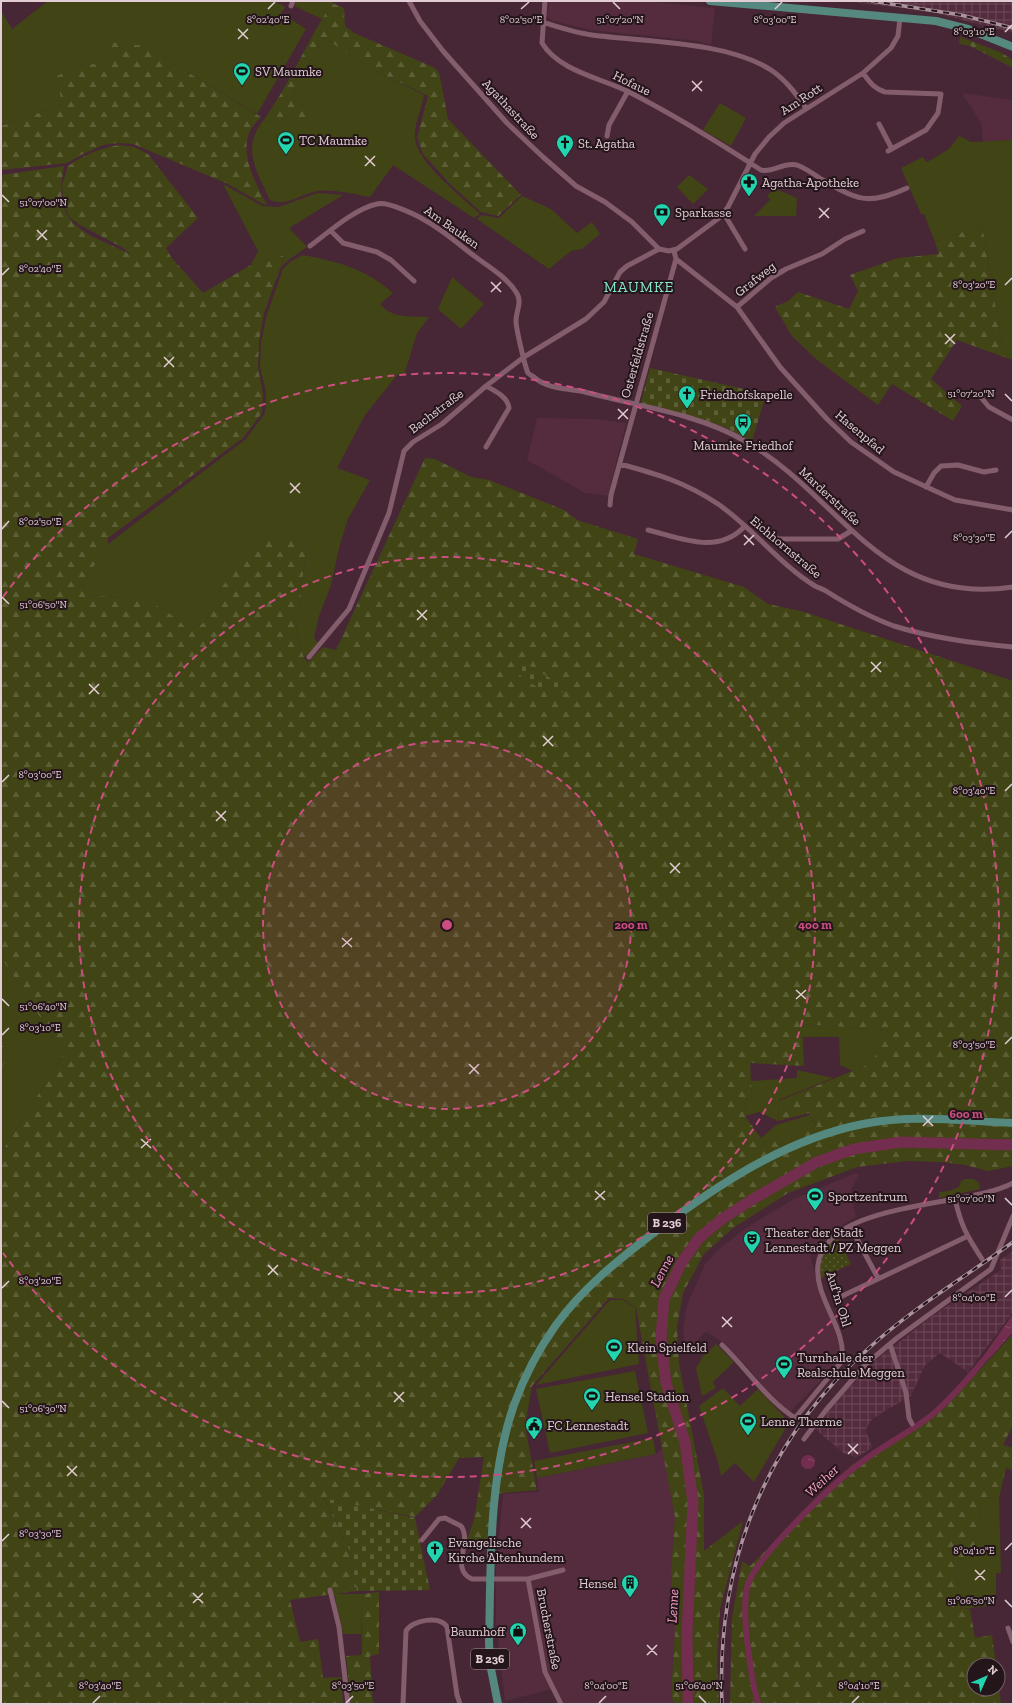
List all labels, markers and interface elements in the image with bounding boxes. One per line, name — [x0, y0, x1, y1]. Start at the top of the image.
text: 8°02'40"E — [247, 14, 289, 26]
text: 8°02'50"E — [500, 14, 542, 26]
text: 51°07'20"N — [596, 14, 644, 26]
text: 8°03'00"E — [753, 14, 797, 26]
text: 8°03'10"E — [953, 26, 995, 38]
sports icon: SV Maumke — [232, 61, 252, 86]
place label: SV Maumke — [255, 64, 322, 79]
street label: Hofaue — [611, 67, 653, 99]
street label: Agathastraße — [479, 76, 543, 142]
street label: Am Rott — [777, 80, 825, 118]
sports icon: TC Maumke — [276, 130, 296, 155]
place label: TC Maumke — [299, 133, 367, 148]
church icon: St. Agatha — [555, 133, 575, 158]
place label: St. Agatha — [578, 136, 636, 151]
pharmacy icon: Agatha-Apotheke — [739, 172, 759, 197]
place label: Agatha-Apotheke — [762, 175, 859, 190]
text: 51°07'00"N — [19, 197, 67, 209]
street label: Am Bauken — [421, 202, 483, 252]
bank icon: Sparkasse — [652, 202, 672, 227]
place label: Sparkasse — [675, 205, 731, 220]
street label: Grafweg — [732, 258, 778, 300]
text: 8°02'40"E — [19, 263, 61, 275]
district label: MAUMKE — [604, 278, 674, 296]
text: 8°03'20"E — [953, 279, 995, 291]
street label: Osterfeldstraße — [618, 310, 656, 400]
church icon: Friedhofskapelle — [677, 384, 697, 409]
street label: Bachstraße — [406, 386, 466, 436]
place label: Friedhofskapelle — [700, 387, 793, 402]
text: 51°07'20"N — [947, 388, 995, 400]
street label: Hasenpfad — [832, 407, 888, 457]
bus stop icon: Maumke Friedhof — [733, 412, 753, 437]
place label: Maumke Friedhof — [693, 438, 794, 453]
street label: Marderstraße — [796, 464, 864, 528]
street label: Eichhornstraße — [747, 513, 825, 581]
text: 8°02'50"E — [19, 516, 61, 528]
text: 8°03'30"E — [953, 532, 995, 544]
text: 51°06'50"N — [19, 599, 67, 611]
text: 8°03'00"E — [18, 769, 62, 781]
text: 8°03'40"E — [953, 785, 995, 797]
centre of rings — [440, 918, 454, 932]
text: 200 m — [614, 918, 648, 932]
text: 400 m — [798, 918, 832, 932]
text: 51°06'40"N — [19, 1001, 67, 1013]
text: 8°03'10"E — [19, 1022, 61, 1034]
text: 8°03'50"E — [953, 1039, 995, 1051]
text: 600 m — [949, 1107, 983, 1121]
sports icon: Sportzentrum — [805, 1186, 825, 1211]
place label: Sportzentrum — [828, 1189, 908, 1204]
text: 51°07'00"N — [947, 1193, 995, 1205]
road number: B 236 — [648, 1213, 686, 1233]
place label: Theater der Stadt Lennestadt / PZ Meggen — [765, 1225, 902, 1255]
theatre icon: Theater der Stadt Lennestadt / PZ Meggen — [742, 1229, 762, 1254]
water label: Lenne — [646, 1252, 678, 1290]
street label: Auf'm Ohl — [823, 1270, 855, 1329]
text: 8°03'20"E — [19, 1275, 61, 1287]
text: 8°04'00"E — [952, 1292, 996, 1304]
sports icon: Klein Spielfeld — [604, 1337, 624, 1362]
place label: Klein Spielfeld — [627, 1340, 707, 1355]
place label: Turnhalle der Realschule Meggen — [797, 1350, 905, 1380]
sports icon: Turnhalle der Realschule Meggen — [774, 1354, 794, 1379]
sports icon: Hensel Stadion — [582, 1386, 602, 1411]
place label: Hensel Stadion — [605, 1389, 690, 1404]
text: 51°06'30"N — [19, 1403, 67, 1415]
sports icon: Lenne Therme — [738, 1411, 758, 1436]
place label: Lenne Therme — [761, 1414, 842, 1429]
public building icon: FC Lennestadt — [524, 1415, 544, 1440]
place label: FC Lennestadt — [547, 1418, 629, 1433]
water label: Weiher — [802, 1461, 842, 1501]
text: 8°03'30"E — [19, 1528, 61, 1540]
place label: Evangelische Kirche Altenhundem — [448, 1535, 565, 1565]
church icon: Evangelische Kirche Altenhundem — [425, 1539, 445, 1564]
text: 8°04'10"E — [953, 1545, 995, 1557]
building icon: Hensel — [620, 1573, 640, 1598]
place label: Hensel — [579, 1576, 618, 1591]
street label: Brucherstraße — [534, 1587, 564, 1671]
water label: Lenne — [664, 1588, 682, 1624]
text: 51°06'50"N — [947, 1595, 995, 1607]
shop icon: Baumhoff — [508, 1621, 528, 1646]
place label: Baumhoff — [450, 1624, 506, 1639]
road number: B 236 — [471, 1649, 509, 1669]
north arrow — [966, 1657, 1006, 1697]
text: N — [985, 1663, 1001, 1678]
text: 8°03'40"E — [79, 1680, 121, 1692]
text: 8°03'50"E — [332, 1680, 374, 1692]
text: 8°04'00"E — [584, 1680, 628, 1692]
text: 51°06'40"N — [675, 1680, 723, 1692]
text: 8°04'10"E — [838, 1680, 880, 1692]

